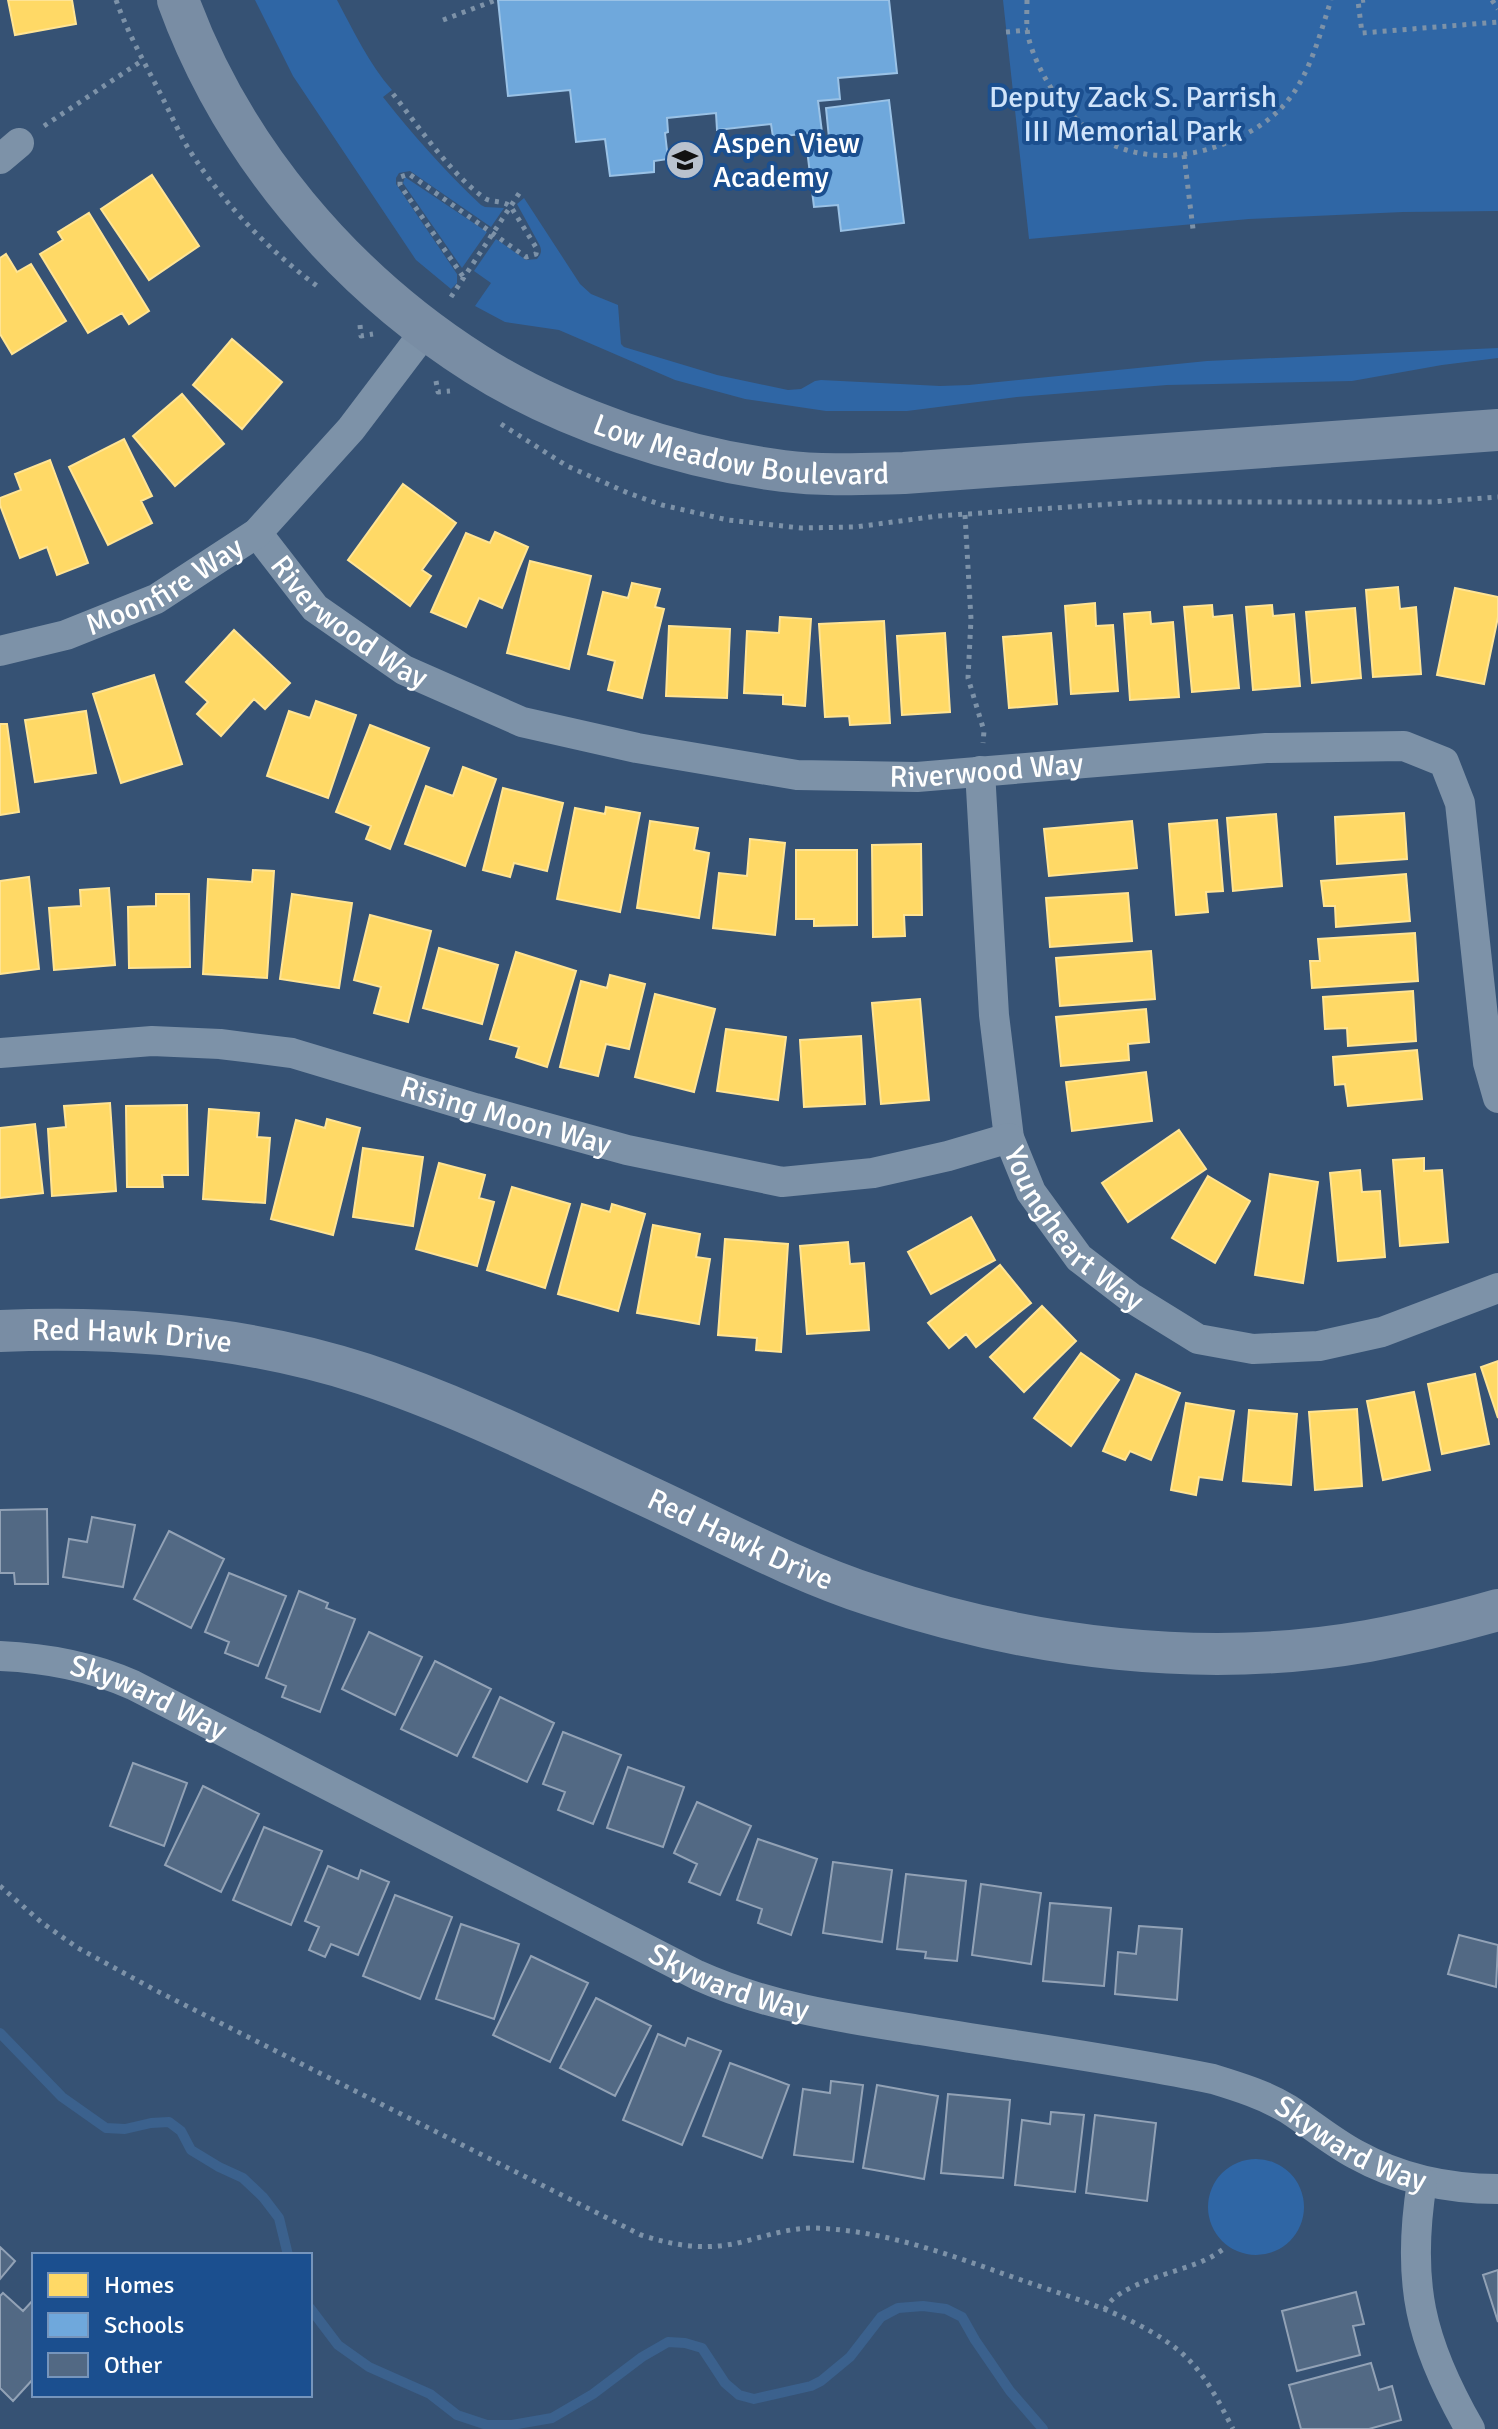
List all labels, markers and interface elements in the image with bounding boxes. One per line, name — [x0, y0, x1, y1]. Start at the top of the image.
park label: Deputy Zack S. Parrish III Memorial Park — [989, 79, 1277, 150]
place label: Aspen View Academy — [713, 125, 860, 196]
school or university icon: Aspen View Academy — [664, 139, 706, 181]
street label: Low Meadow Boulevard — [588, 406, 890, 493]
street label: Moonfire Way — [80, 529, 251, 644]
street label: Riverwood Way — [262, 548, 433, 697]
street label: Riverwood Way — [889, 745, 1085, 796]
street label: Rising Moon Way — [396, 1069, 616, 1164]
street label: Youngheart Way — [995, 1141, 1150, 1320]
street label: Red Hawk Drive — [31, 1312, 234, 1361]
street label: Red Hawk Drive — [641, 1481, 839, 1599]
street label: Skyward Way — [66, 1647, 233, 1749]
street label: Skyward Way — [642, 1935, 813, 2029]
street label: Skyward Way — [1268, 2087, 1430, 2200]
legend — [32, 2253, 312, 2397]
text: Homes — [104, 2270, 174, 2300]
text: Schools — [104, 2310, 184, 2340]
text: Other — [104, 2350, 162, 2380]

